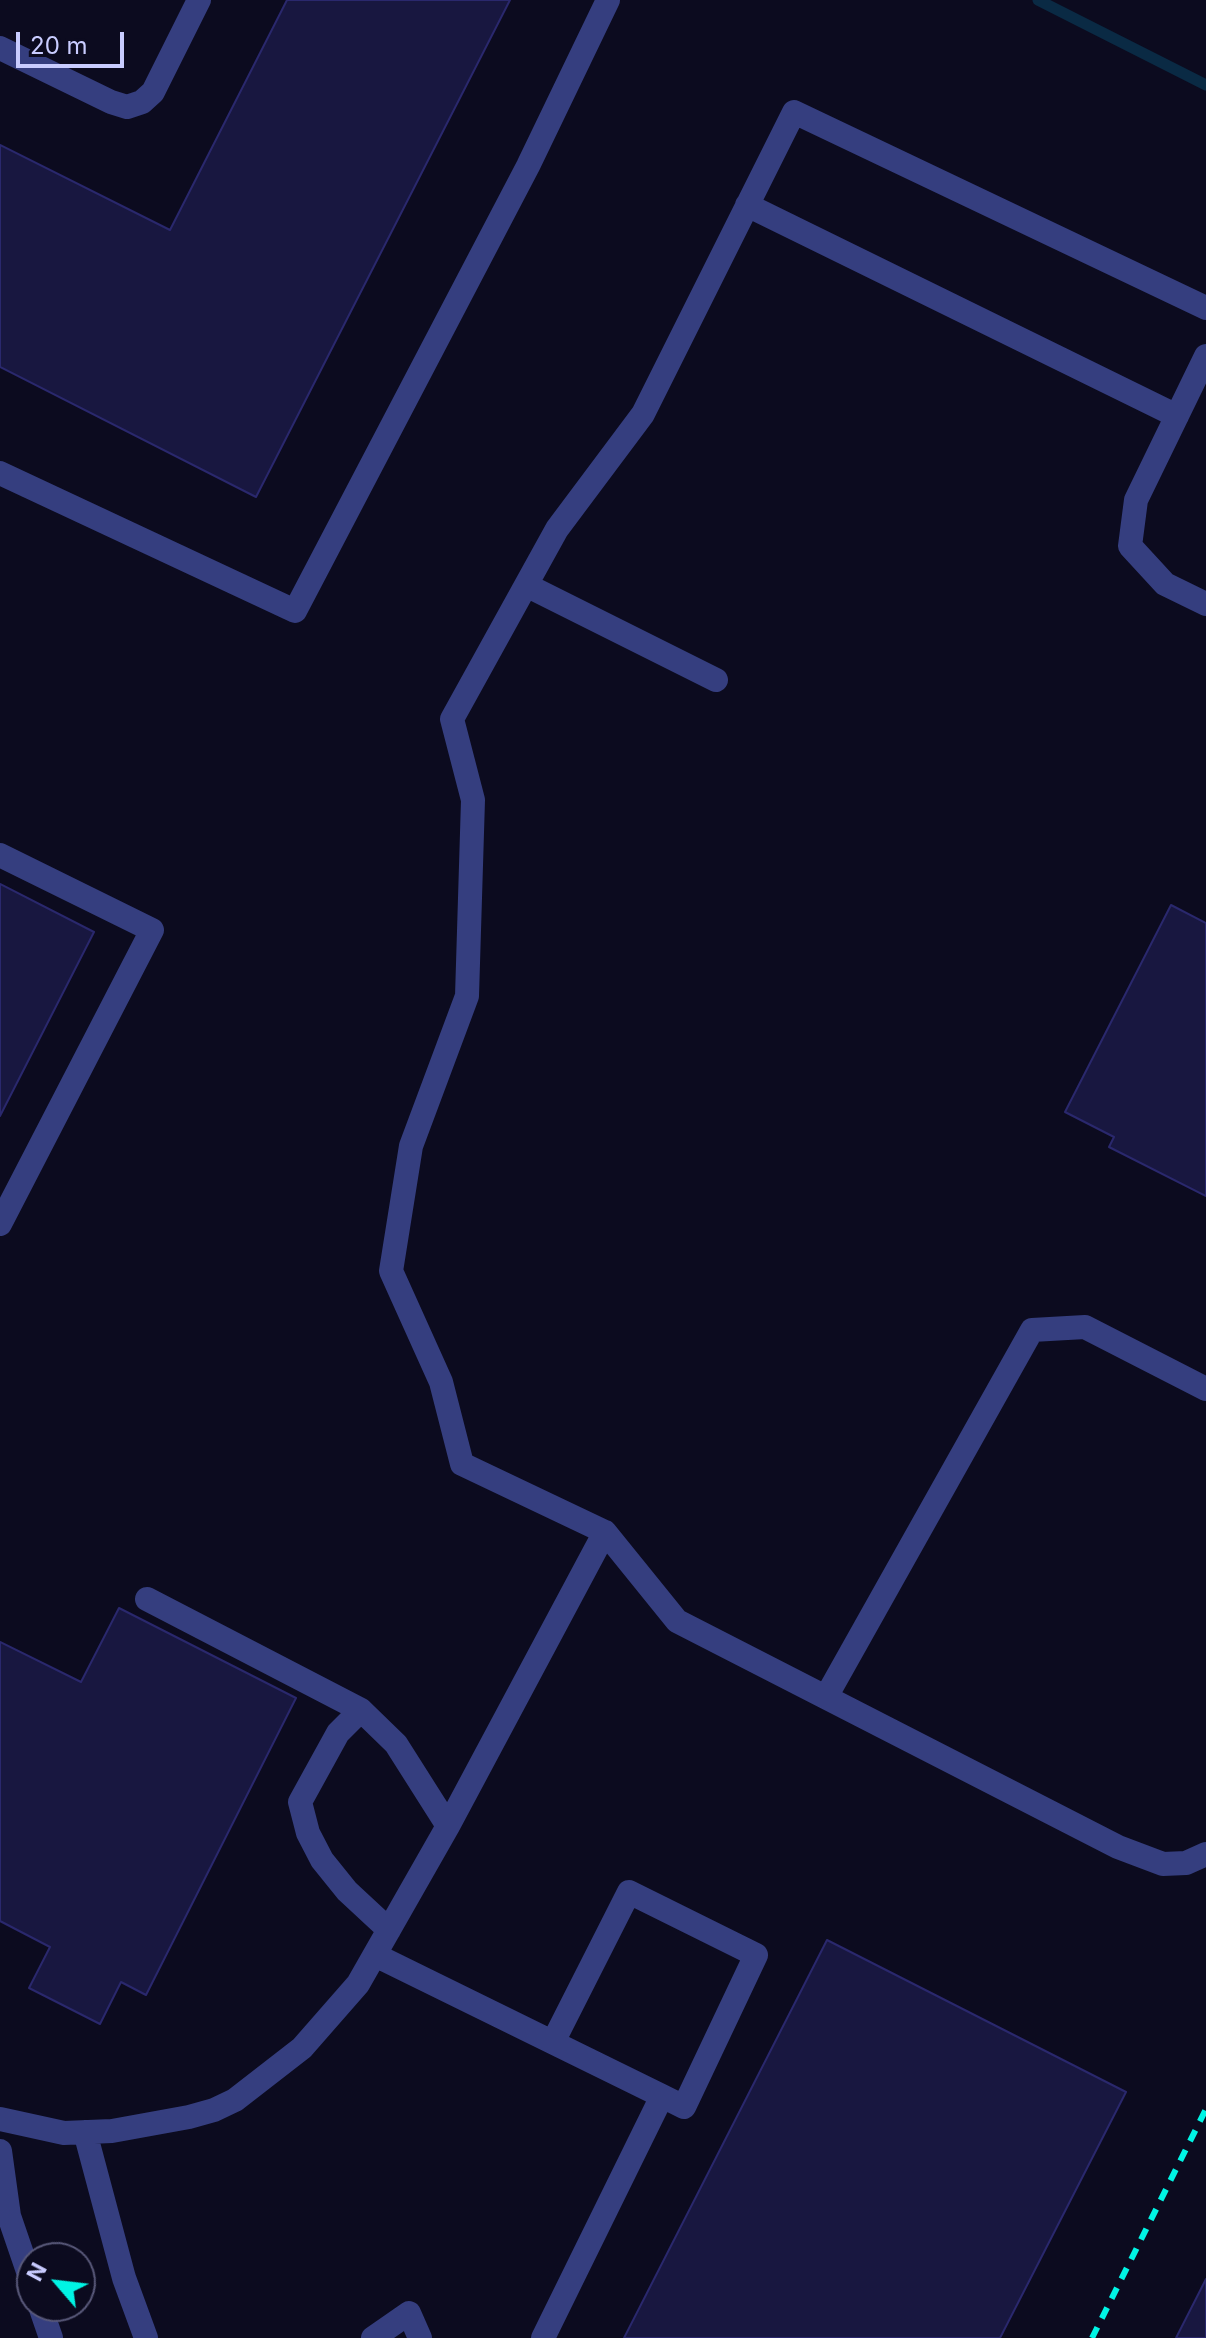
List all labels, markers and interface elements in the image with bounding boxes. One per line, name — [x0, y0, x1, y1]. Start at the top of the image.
scale bar — [20, 16, 128, 66]
text: 20 m — [30, 31, 88, 60]
north arrow — [16, 2242, 96, 2322]
text: N — [21, 2258, 52, 2285]

